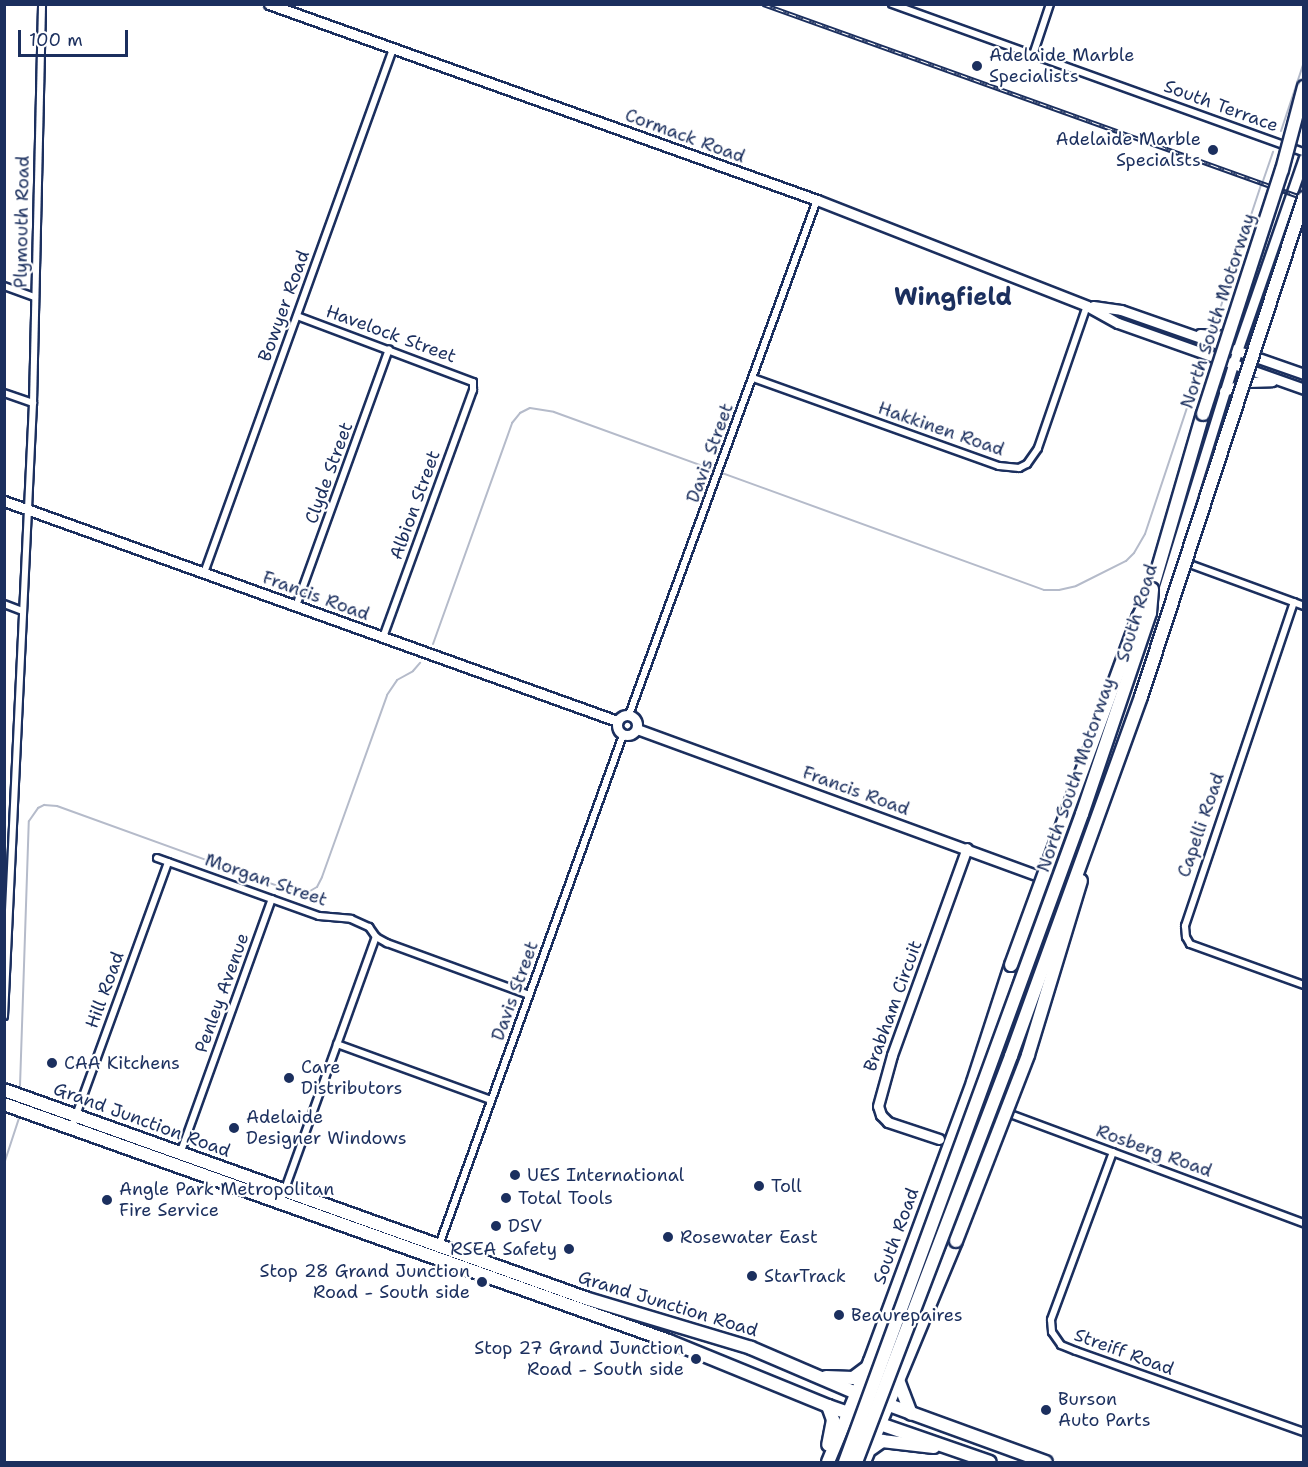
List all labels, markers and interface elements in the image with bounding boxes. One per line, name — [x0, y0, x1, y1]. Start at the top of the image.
scale bar — [21, 18, 130, 56]
text: 100 m — [29, 28, 83, 52]
place label: Adelaide Marble Specialists — [989, 45, 1135, 88]
marker: Adelaide Marble Specialists — [970, 59, 984, 73]
street label: South Terrace — [1161, 75, 1281, 137]
street label: Cormack Road — [622, 104, 748, 168]
place label: Adelaide Marble Specialsts — [1055, 129, 1201, 172]
marker: Adelaide Marble Specialsts — [1206, 143, 1220, 157]
street label: Plymouth Road — [10, 156, 34, 288]
street label: North South Motorway — [1176, 211, 1260, 411]
street label: Bowyer Road — [254, 247, 314, 365]
district label: Wingfield — [894, 284, 1012, 312]
street label: Havelock Street — [323, 300, 459, 368]
street label: Hakkinen Road — [875, 397, 1007, 461]
street label: Davis Street — [682, 400, 738, 506]
street label: Clyde Street — [301, 419, 357, 527]
street label: Albion Street — [385, 447, 445, 563]
street label: South Road — [1112, 561, 1162, 665]
street label: Francis Road — [260, 567, 372, 625]
street label: North South Motorway — [1033, 675, 1119, 875]
street label: Francis Road — [800, 762, 912, 820]
street label: Capelli Road — [1173, 770, 1229, 880]
street label: Morgan Street — [202, 849, 330, 911]
street label: Penley Avenue — [190, 930, 254, 1056]
street label: Brabham Circuit — [859, 937, 927, 1075]
street label: Davis Street — [487, 938, 543, 1044]
street label: Hill Road — [81, 949, 129, 1031]
place label: CAA Kitchens — [64, 1052, 180, 1074]
marker: CAA Kitchens — [45, 1056, 59, 1070]
place label: Care Distributors — [301, 1057, 402, 1100]
marker: Care Distributors — [282, 1071, 296, 1085]
street label: Grand Junction Road — [51, 1078, 233, 1162]
place label: Adelaide Designer Windows — [246, 1107, 407, 1150]
street label: Rosberg Road — [1093, 1120, 1215, 1182]
marker: Adelaide Designer Windows — [227, 1121, 241, 1135]
place label: UES International — [527, 1164, 684, 1186]
marker: UES International — [508, 1168, 522, 1182]
place label: Toll — [771, 1175, 802, 1197]
place label: Angle Park Metropolitan Fire Service — [119, 1179, 334, 1222]
marker: Toll — [752, 1179, 766, 1193]
street label: South Road — [869, 1185, 923, 1287]
place label: Total Tools — [518, 1187, 613, 1209]
marker: Total Tools — [499, 1191, 513, 1205]
marker: Angle Park Metropolitan Fire Service — [100, 1193, 114, 1207]
place label: DSV — [508, 1215, 542, 1237]
marker: DSV — [489, 1219, 503, 1233]
place label: Rosewater East — [680, 1226, 818, 1248]
marker: Rosewater East — [661, 1230, 675, 1244]
place label: RSEA Safety — [450, 1238, 557, 1260]
marker: RSEA Safety — [562, 1242, 576, 1256]
place label: Stop 28 Grand Junction Road - South side — [260, 1261, 470, 1304]
place label: StarTrack — [764, 1265, 846, 1287]
street label: Grand Junction Road — [576, 1266, 760, 1342]
marker: StarTrack — [745, 1269, 759, 1283]
marker: Stop 28 Grand Junction Road - South side — [475, 1275, 489, 1289]
place label: Beaurepaires — [851, 1304, 963, 1326]
marker: Beaurepaires — [832, 1308, 846, 1322]
street label: Streiff Road — [1071, 1324, 1177, 1380]
place label: Stop 27 Grand Junction Road - South side — [474, 1338, 684, 1380]
marker: Stop 27 Grand Junction Road - South side — [689, 1352, 703, 1366]
place label: Burson Auto Parts — [1058, 1389, 1151, 1432]
marker: Burson Auto Parts — [1039, 1403, 1053, 1417]

